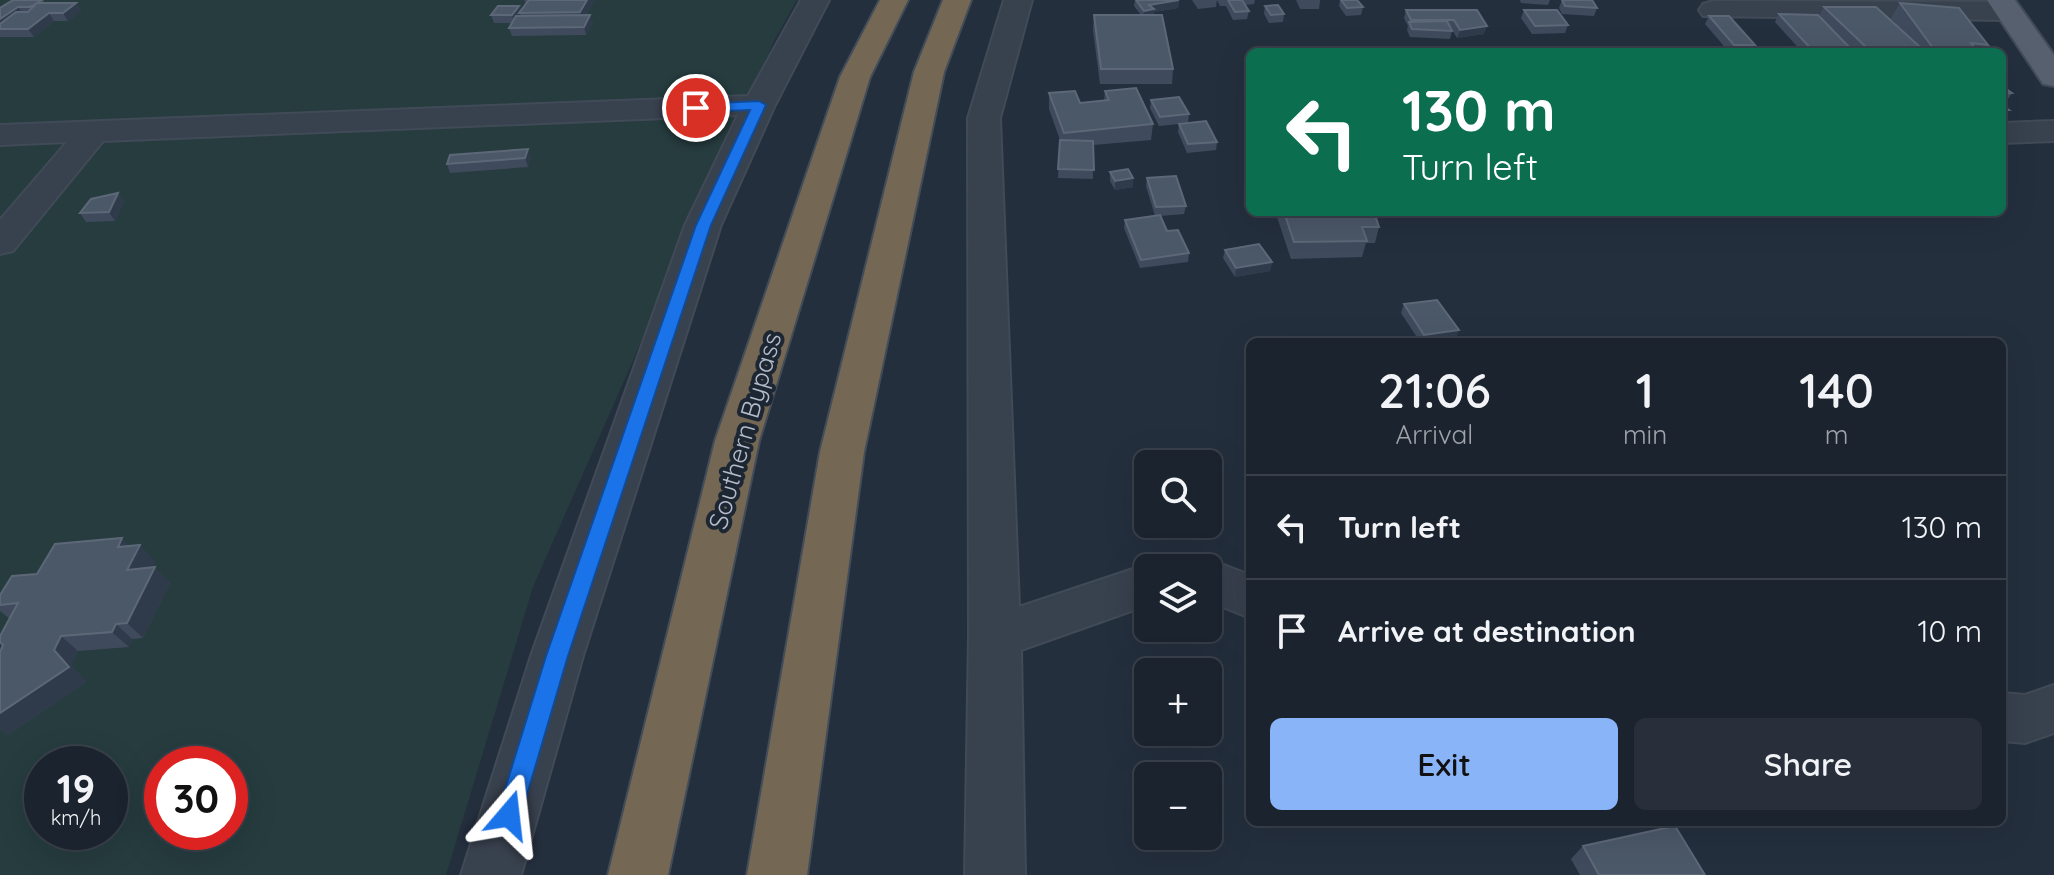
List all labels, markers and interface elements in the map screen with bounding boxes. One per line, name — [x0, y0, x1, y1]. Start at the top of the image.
pin — [662, 74, 730, 142]
text: 130 m — [1402, 75, 1556, 145]
icon: left — [1270, 80, 1374, 184]
icon: arrive — [674, 86, 718, 130]
text: Turn left — [1402, 144, 1538, 189]
street label: Southern Bypass — [701, 329, 788, 533]
text: 21:06 — [1378, 360, 1491, 420]
text: 1 — [1636, 360, 1654, 420]
text: 140 — [1799, 360, 1874, 420]
text: Arrival — [1396, 418, 1473, 451]
text: min — [1623, 418, 1667, 451]
text: m — [1825, 418, 1848, 451]
map controls — [1134, 450, 1222, 850]
button: search — [1134, 450, 1222, 538]
icon: left — [1270, 505, 1314, 549]
text: Turn left — [1338, 508, 1461, 546]
text: 130 m — [1902, 508, 1982, 546]
button: layers — [1134, 554, 1222, 642]
icon: arrive — [1270, 609, 1314, 653]
text: Arrive at destination — [1338, 612, 1636, 650]
text: 10 m — [1918, 612, 1982, 650]
button: + — [1134, 658, 1222, 746]
button: Exit — [1270, 718, 1618, 810]
button: Share — [1634, 718, 1982, 810]
speed limit sign: 30 — [144, 746, 248, 850]
button: − — [1134, 762, 1222, 850]
text: 19 — [57, 763, 95, 813]
position arrow — [467, 773, 551, 857]
text: km/h — [51, 805, 101, 830]

